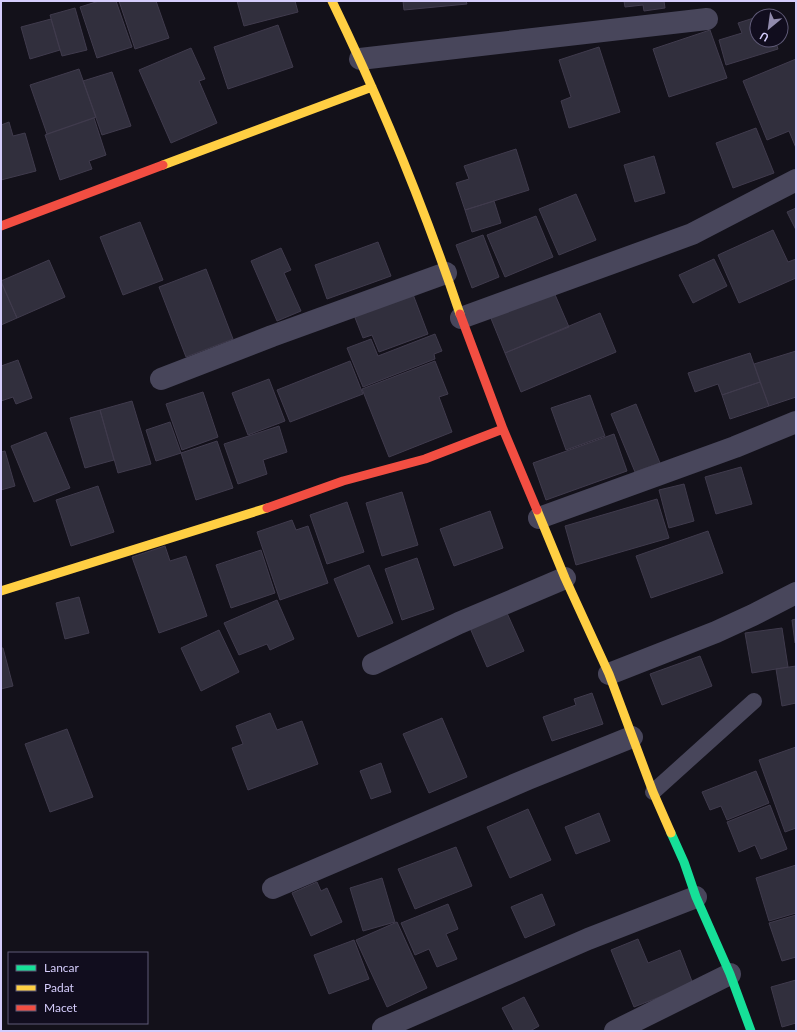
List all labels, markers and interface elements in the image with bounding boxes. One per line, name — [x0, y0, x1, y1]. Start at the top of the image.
north arrow — [749, 8, 789, 48]
text: U — [757, 30, 771, 45]
legend — [8, 952, 148, 1024]
text: Lancar — [44, 960, 80, 975]
text: Padat — [44, 980, 75, 995]
text: Macet — [44, 1000, 78, 1015]

